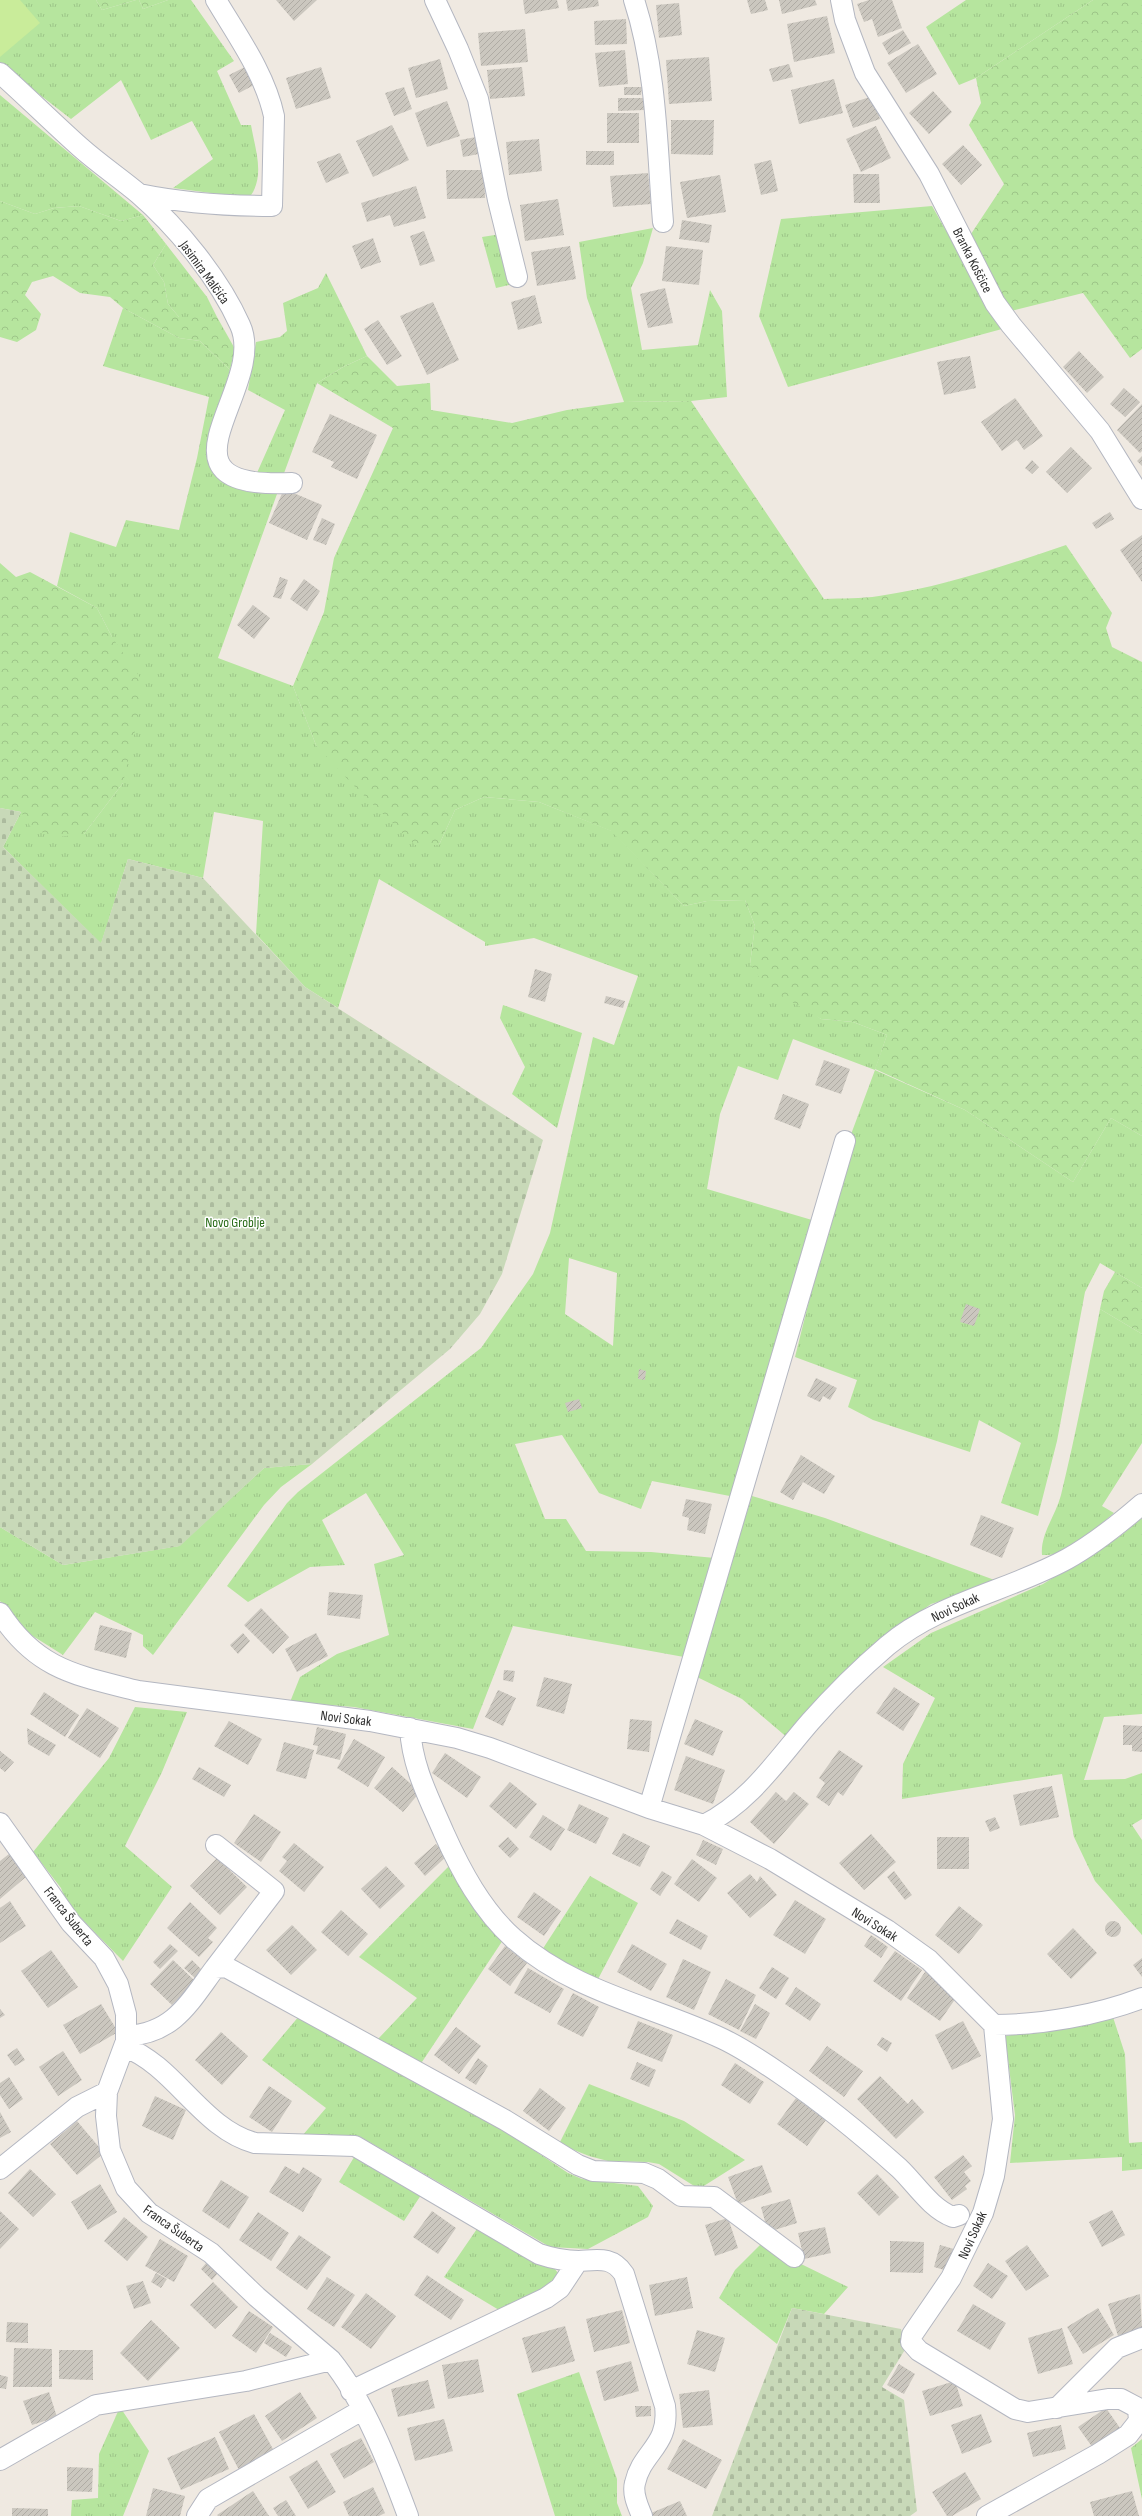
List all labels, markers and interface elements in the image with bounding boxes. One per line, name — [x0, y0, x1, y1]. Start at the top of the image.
street label: Branka Koščice — [949, 225, 996, 296]
street label: Jasimira Malčića — [175, 236, 233, 307]
park label: Novo Groblje — [205, 1214, 265, 1231]
street label: Novi Sokak — [929, 1589, 982, 1626]
street label: Novi Sokak — [320, 1707, 373, 1730]
street label: Franca Šuberta — [40, 1883, 97, 1949]
street label: Novi Sokak — [849, 1904, 901, 1945]
street label: Franca Šuberta — [140, 2201, 207, 2256]
street label: Novi Sokak — [954, 2208, 991, 2262]

